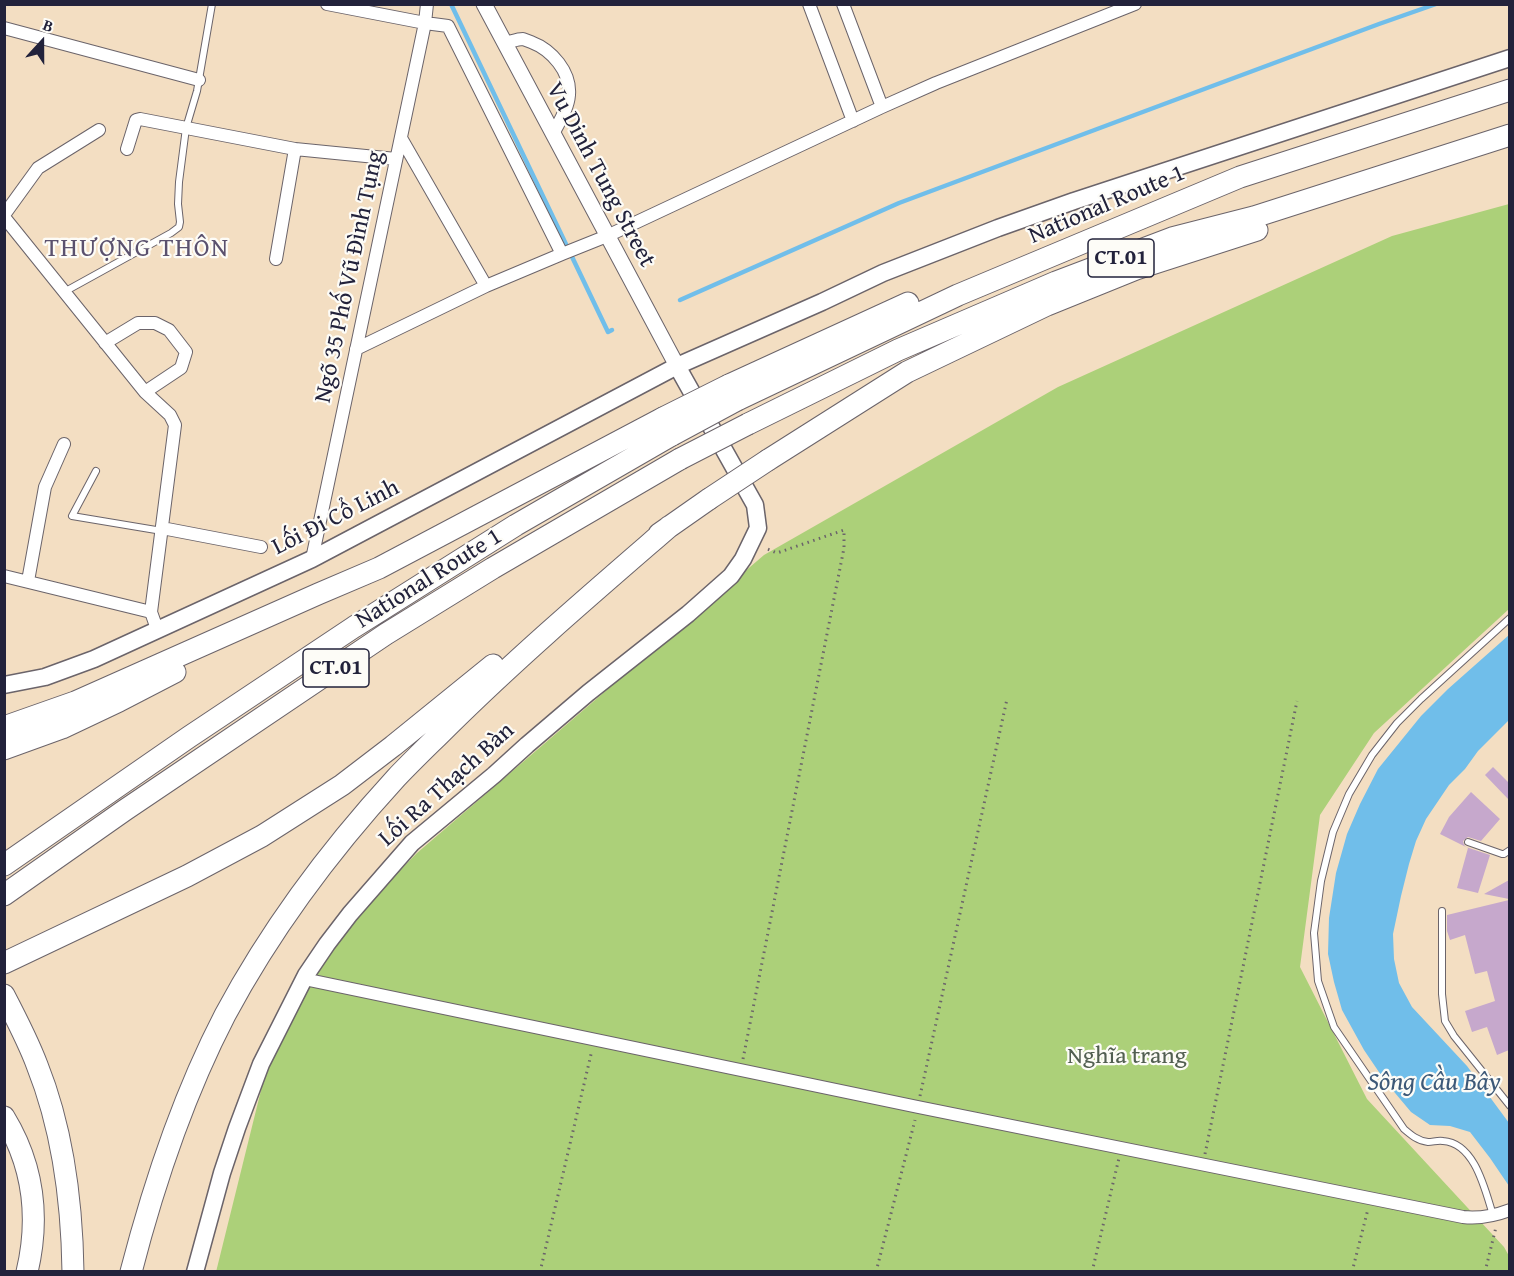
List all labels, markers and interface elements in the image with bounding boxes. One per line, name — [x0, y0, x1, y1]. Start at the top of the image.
north arrow — [12, 12, 72, 72]
text: B — [40, 12, 57, 38]
street label: Vu Dinh Tung Street — [539, 78, 661, 272]
street label: Ngõ 35 Phố Vũ Đình Tụng — [309, 148, 391, 406]
street label: National Route 1 — [1025, 159, 1189, 251]
district label: THƯỢNG THÔN — [44, 233, 230, 265]
road number: CT.01 — [1088, 239, 1154, 277]
street label: Lối Đi Cổ Linh — [268, 474, 404, 562]
street label: National Route 1 — [351, 523, 507, 635]
road number: CT.01 — [303, 649, 369, 687]
street label: Lối Ra Thạch Bàn — [373, 717, 521, 853]
park label: Nghĩa trang — [1067, 1043, 1187, 1071]
water label: Sông Cầu Bây — [1367, 1067, 1501, 1099]

